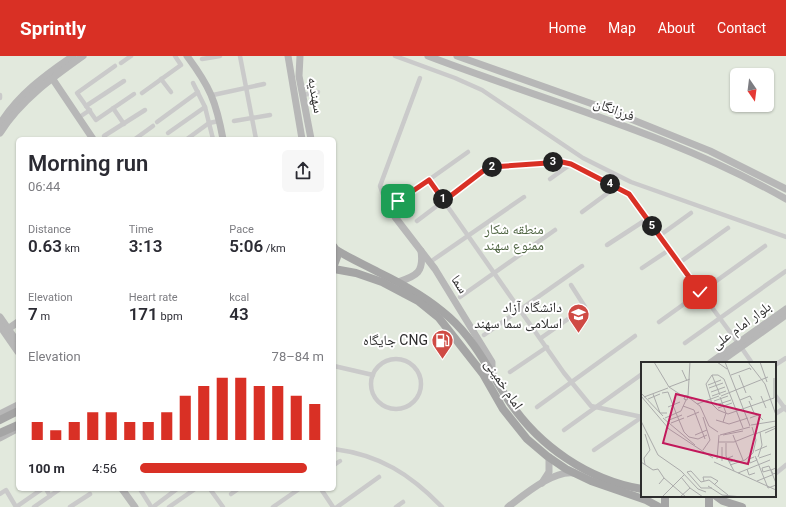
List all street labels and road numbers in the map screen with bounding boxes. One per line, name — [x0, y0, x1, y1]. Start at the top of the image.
street label: سهندیه — [305, 76, 327, 114]
street label: فرزانگان — [591, 94, 637, 125]
street label: سما — [448, 272, 472, 296]
street label: بلوار امام علی — [708, 298, 775, 354]
street label: امام خمینی — [480, 356, 527, 413]

